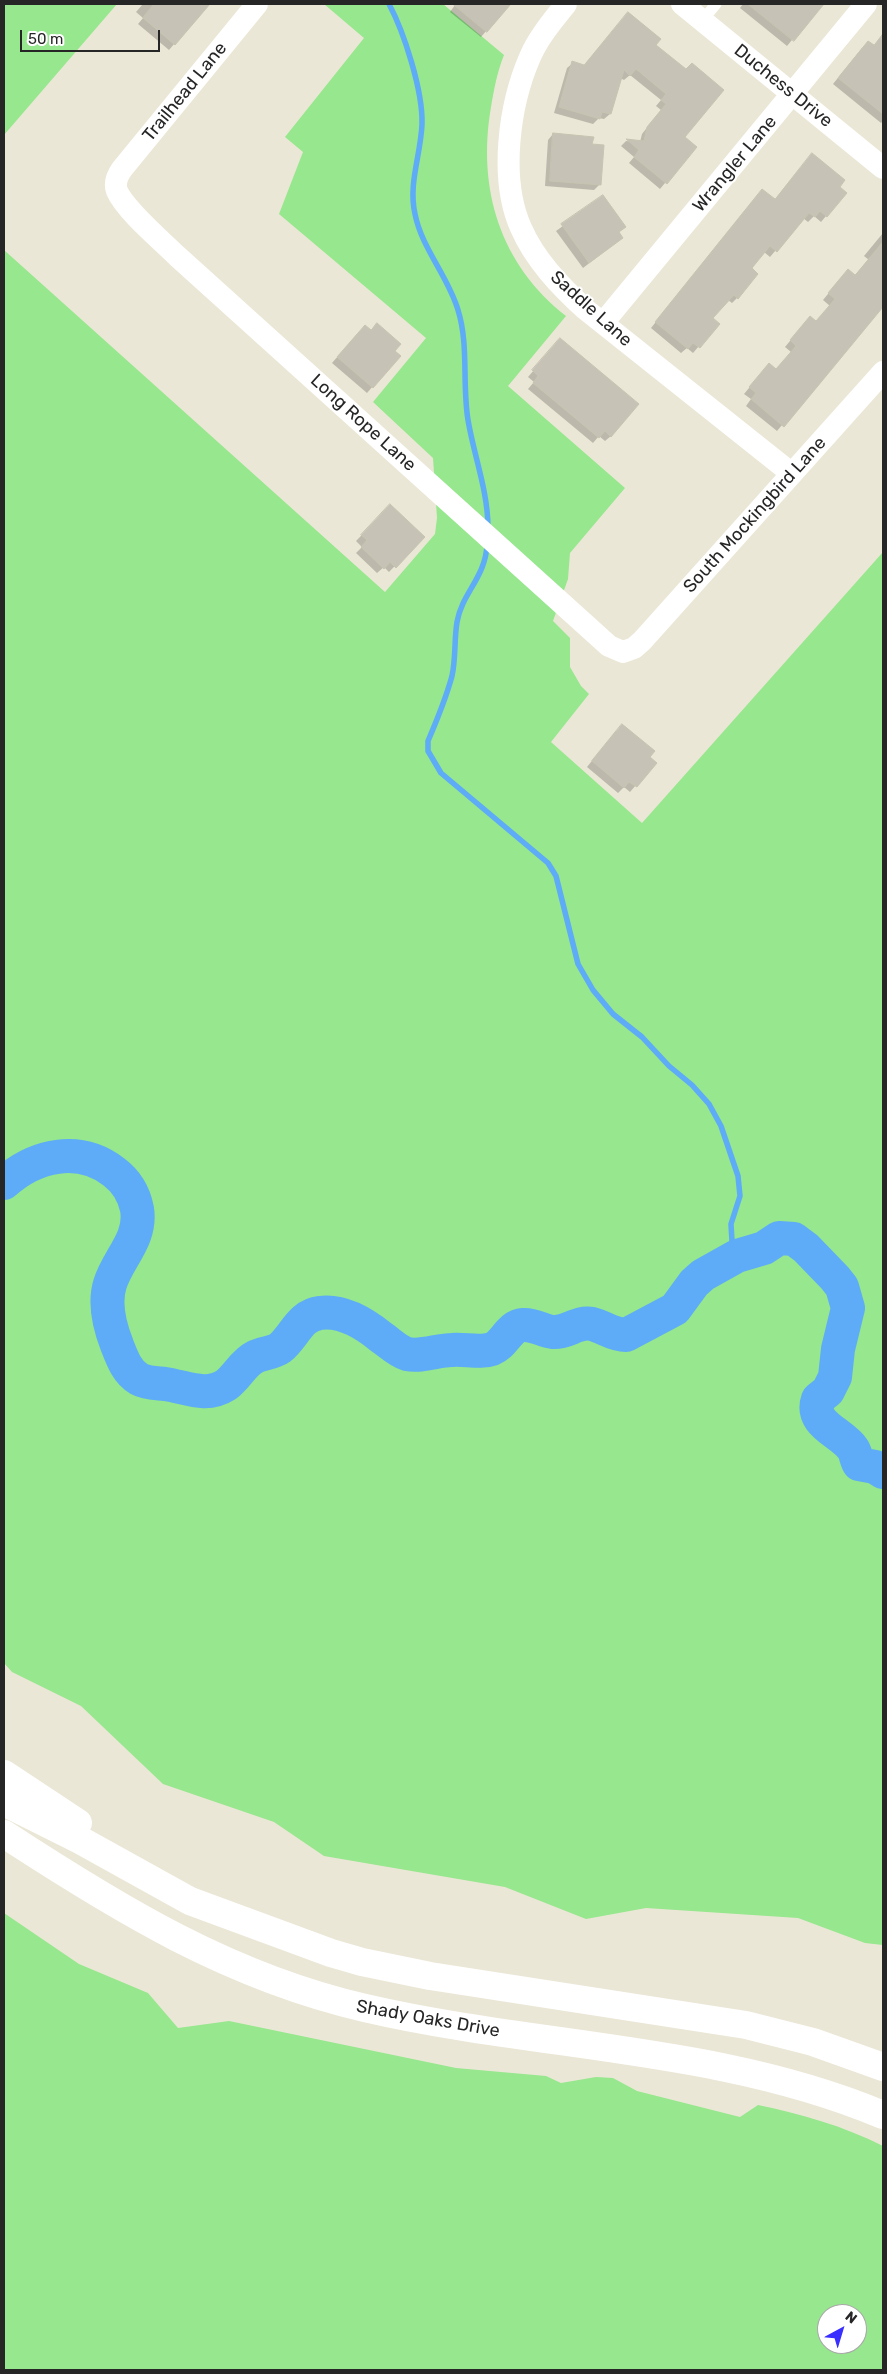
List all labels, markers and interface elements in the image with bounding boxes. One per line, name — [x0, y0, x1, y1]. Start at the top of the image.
scale bar — [22, 20, 162, 52]
text: 50 m — [28, 30, 63, 48]
street label: Trailhead Lane — [138, 38, 232, 146]
street label: Duchess Drive — [729, 40, 837, 132]
street label: Wrangler Lane — [688, 111, 782, 217]
street label: Saddle Lane — [546, 267, 636, 351]
street label: Long Rope Lane — [306, 370, 420, 476]
street label: South Mockingbird Lane — [679, 433, 831, 597]
street label: Shady Oaks Drive — [355, 1996, 501, 2042]
north arrow — [817, 2304, 867, 2354]
text: N — [842, 2308, 860, 2328]

